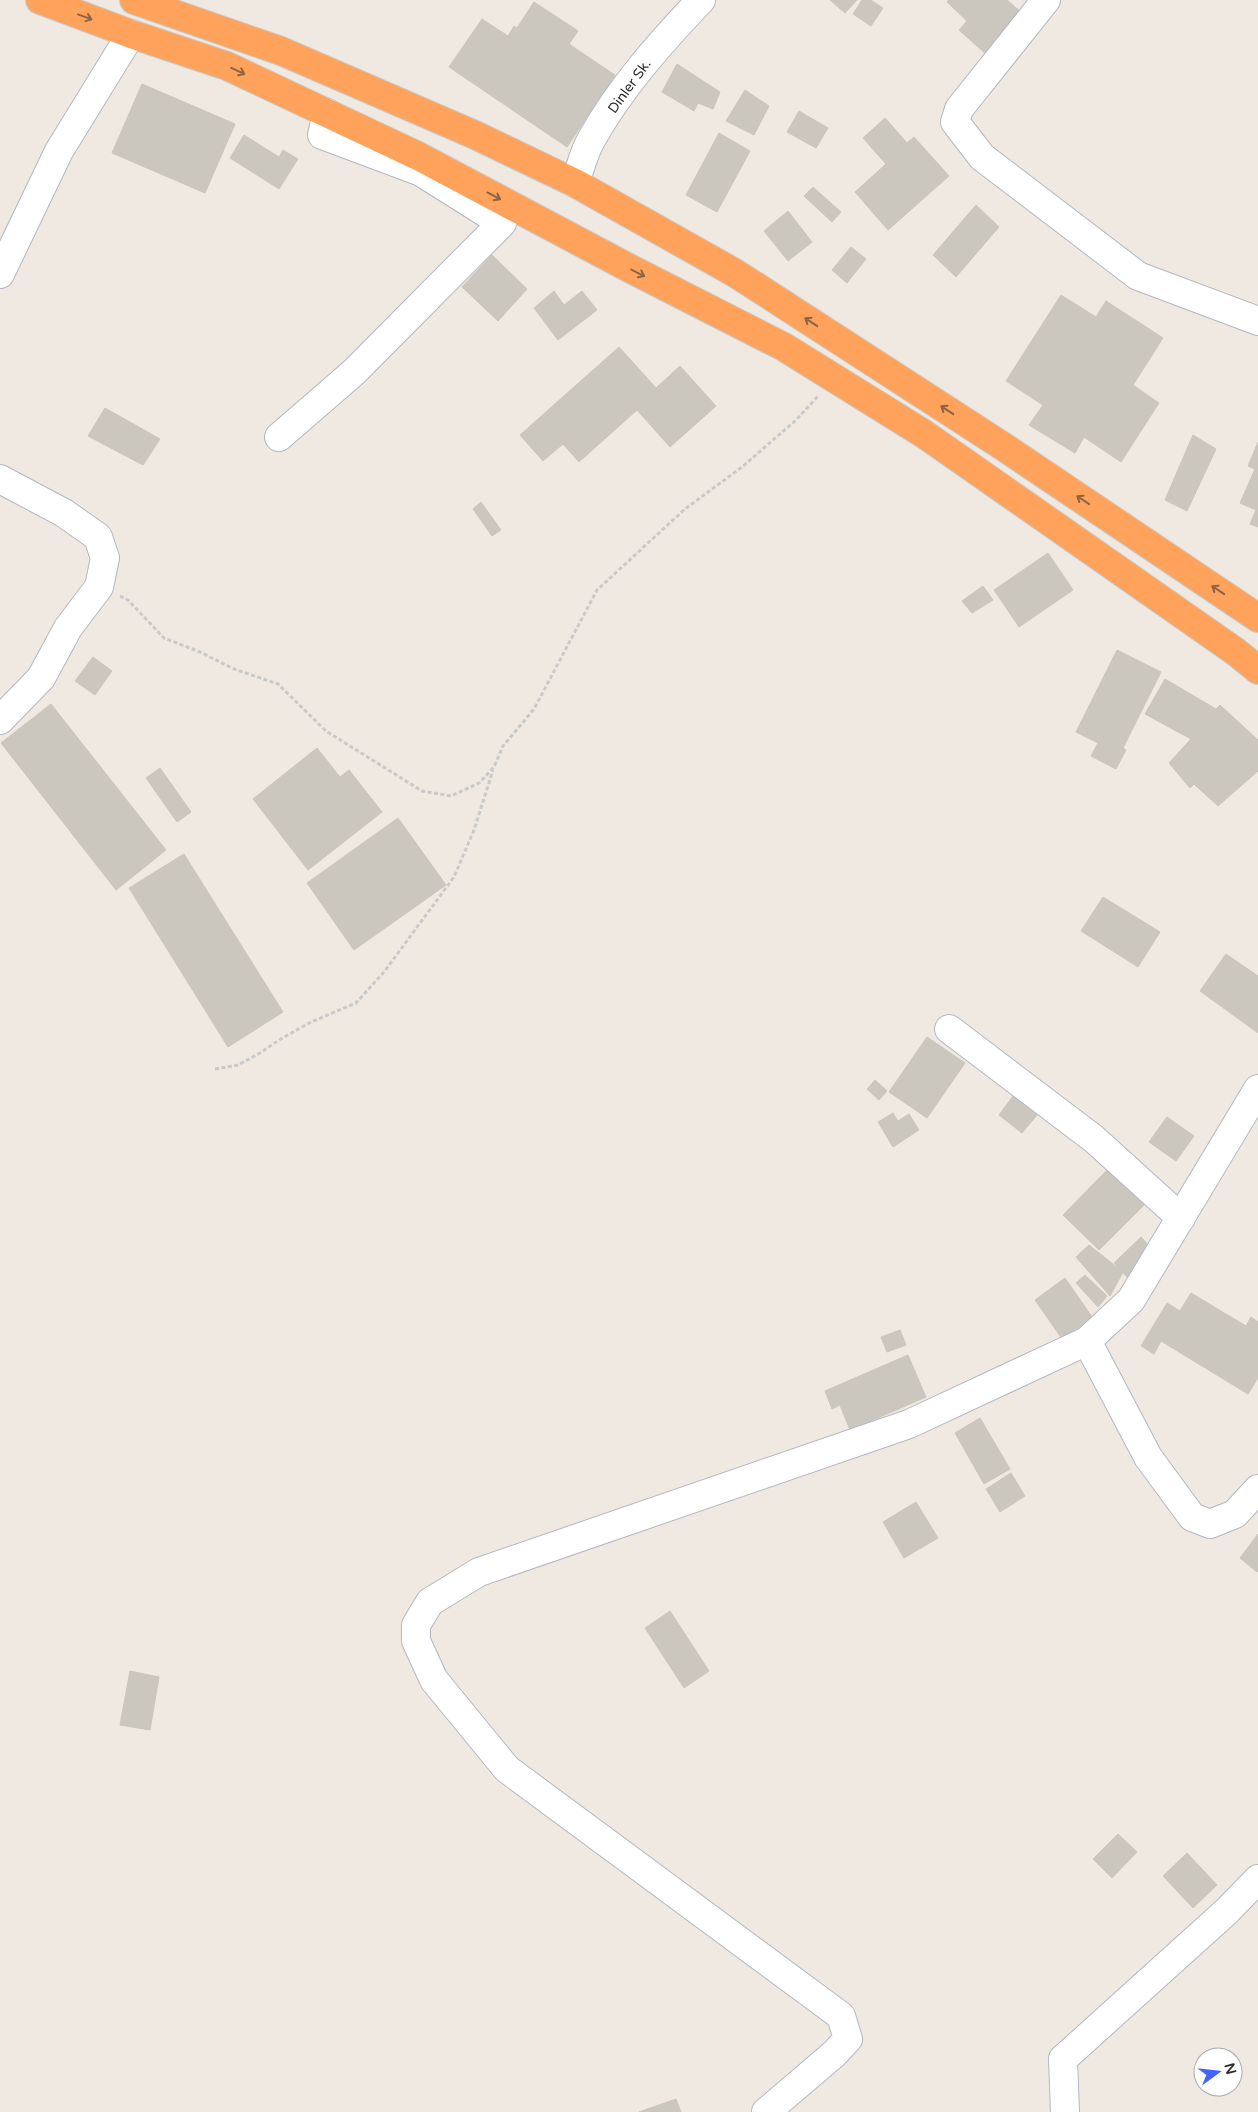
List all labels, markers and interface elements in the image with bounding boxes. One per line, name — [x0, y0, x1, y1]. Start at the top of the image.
one-way arrow — [77, 13, 92, 22]
street label: Dinler Sk. — [604, 56, 655, 117]
one-way arrow — [230, 67, 245, 77]
one-way arrow — [487, 191, 502, 201]
one-way arrow — [630, 268, 645, 278]
one-way arrow — [804, 317, 818, 327]
one-way arrow — [940, 405, 954, 415]
one-way arrow — [1076, 495, 1090, 505]
one-way arrow — [1211, 585, 1225, 595]
north arrow — [1193, 2047, 1243, 2097]
text: N — [1220, 2061, 1240, 2076]

